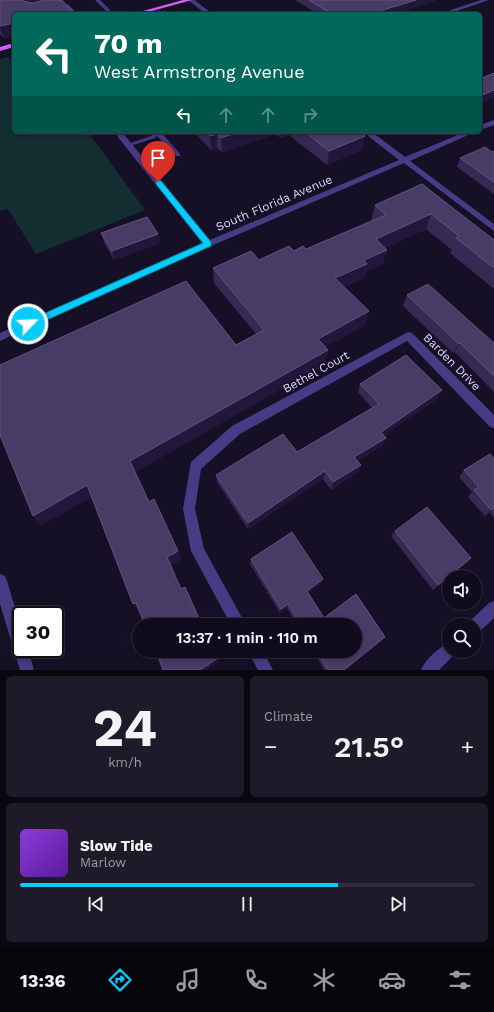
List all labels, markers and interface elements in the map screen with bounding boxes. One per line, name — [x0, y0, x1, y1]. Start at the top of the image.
text: 70 m — [94, 27, 163, 60]
icon: left — [28, 28, 80, 80]
text: West Armstrong Avenue — [94, 61, 305, 82]
icon: left — [173, 104, 195, 126]
icon: ahead — [215, 104, 237, 126]
icon: ahead — [257, 104, 279, 126]
icon: right — [299, 104, 321, 126]
pin — [141, 141, 175, 182]
icon: arrive — [147, 147, 169, 169]
street label: South Florida Avenue — [214, 172, 334, 234]
position arrow — [7, 303, 49, 345]
street label: Barden Drive — [420, 330, 484, 394]
street label: Bethel Court — [280, 348, 352, 396]
map controls — [442, 570, 482, 658]
button: sound — [442, 570, 482, 610]
speed limit sign: 30 — [12, 606, 64, 658]
button: search — [442, 618, 482, 658]
text: 13:37 · 1 min · 110 m — [176, 629, 318, 647]
text: 24 — [93, 698, 157, 759]
text: Climate — [264, 709, 313, 724]
text: 21.5° — [334, 729, 404, 764]
text: − — [264, 734, 277, 759]
text: + — [461, 734, 474, 759]
text: km/h — [108, 755, 142, 770]
text: Slow Tide — [80, 837, 153, 855]
text: Marlow — [80, 855, 126, 870]
icon: previous — [85, 893, 107, 915]
icon: pause — [236, 893, 258, 915]
icon: next — [387, 893, 409, 915]
icon: directions — [106, 966, 134, 994]
icon: music — [174, 966, 202, 994]
icon: phone — [242, 966, 270, 994]
icon: climate — [310, 966, 338, 994]
icon: car — [378, 966, 406, 994]
icon: filters — [446, 966, 474, 994]
text: 13:36 — [20, 970, 66, 991]

